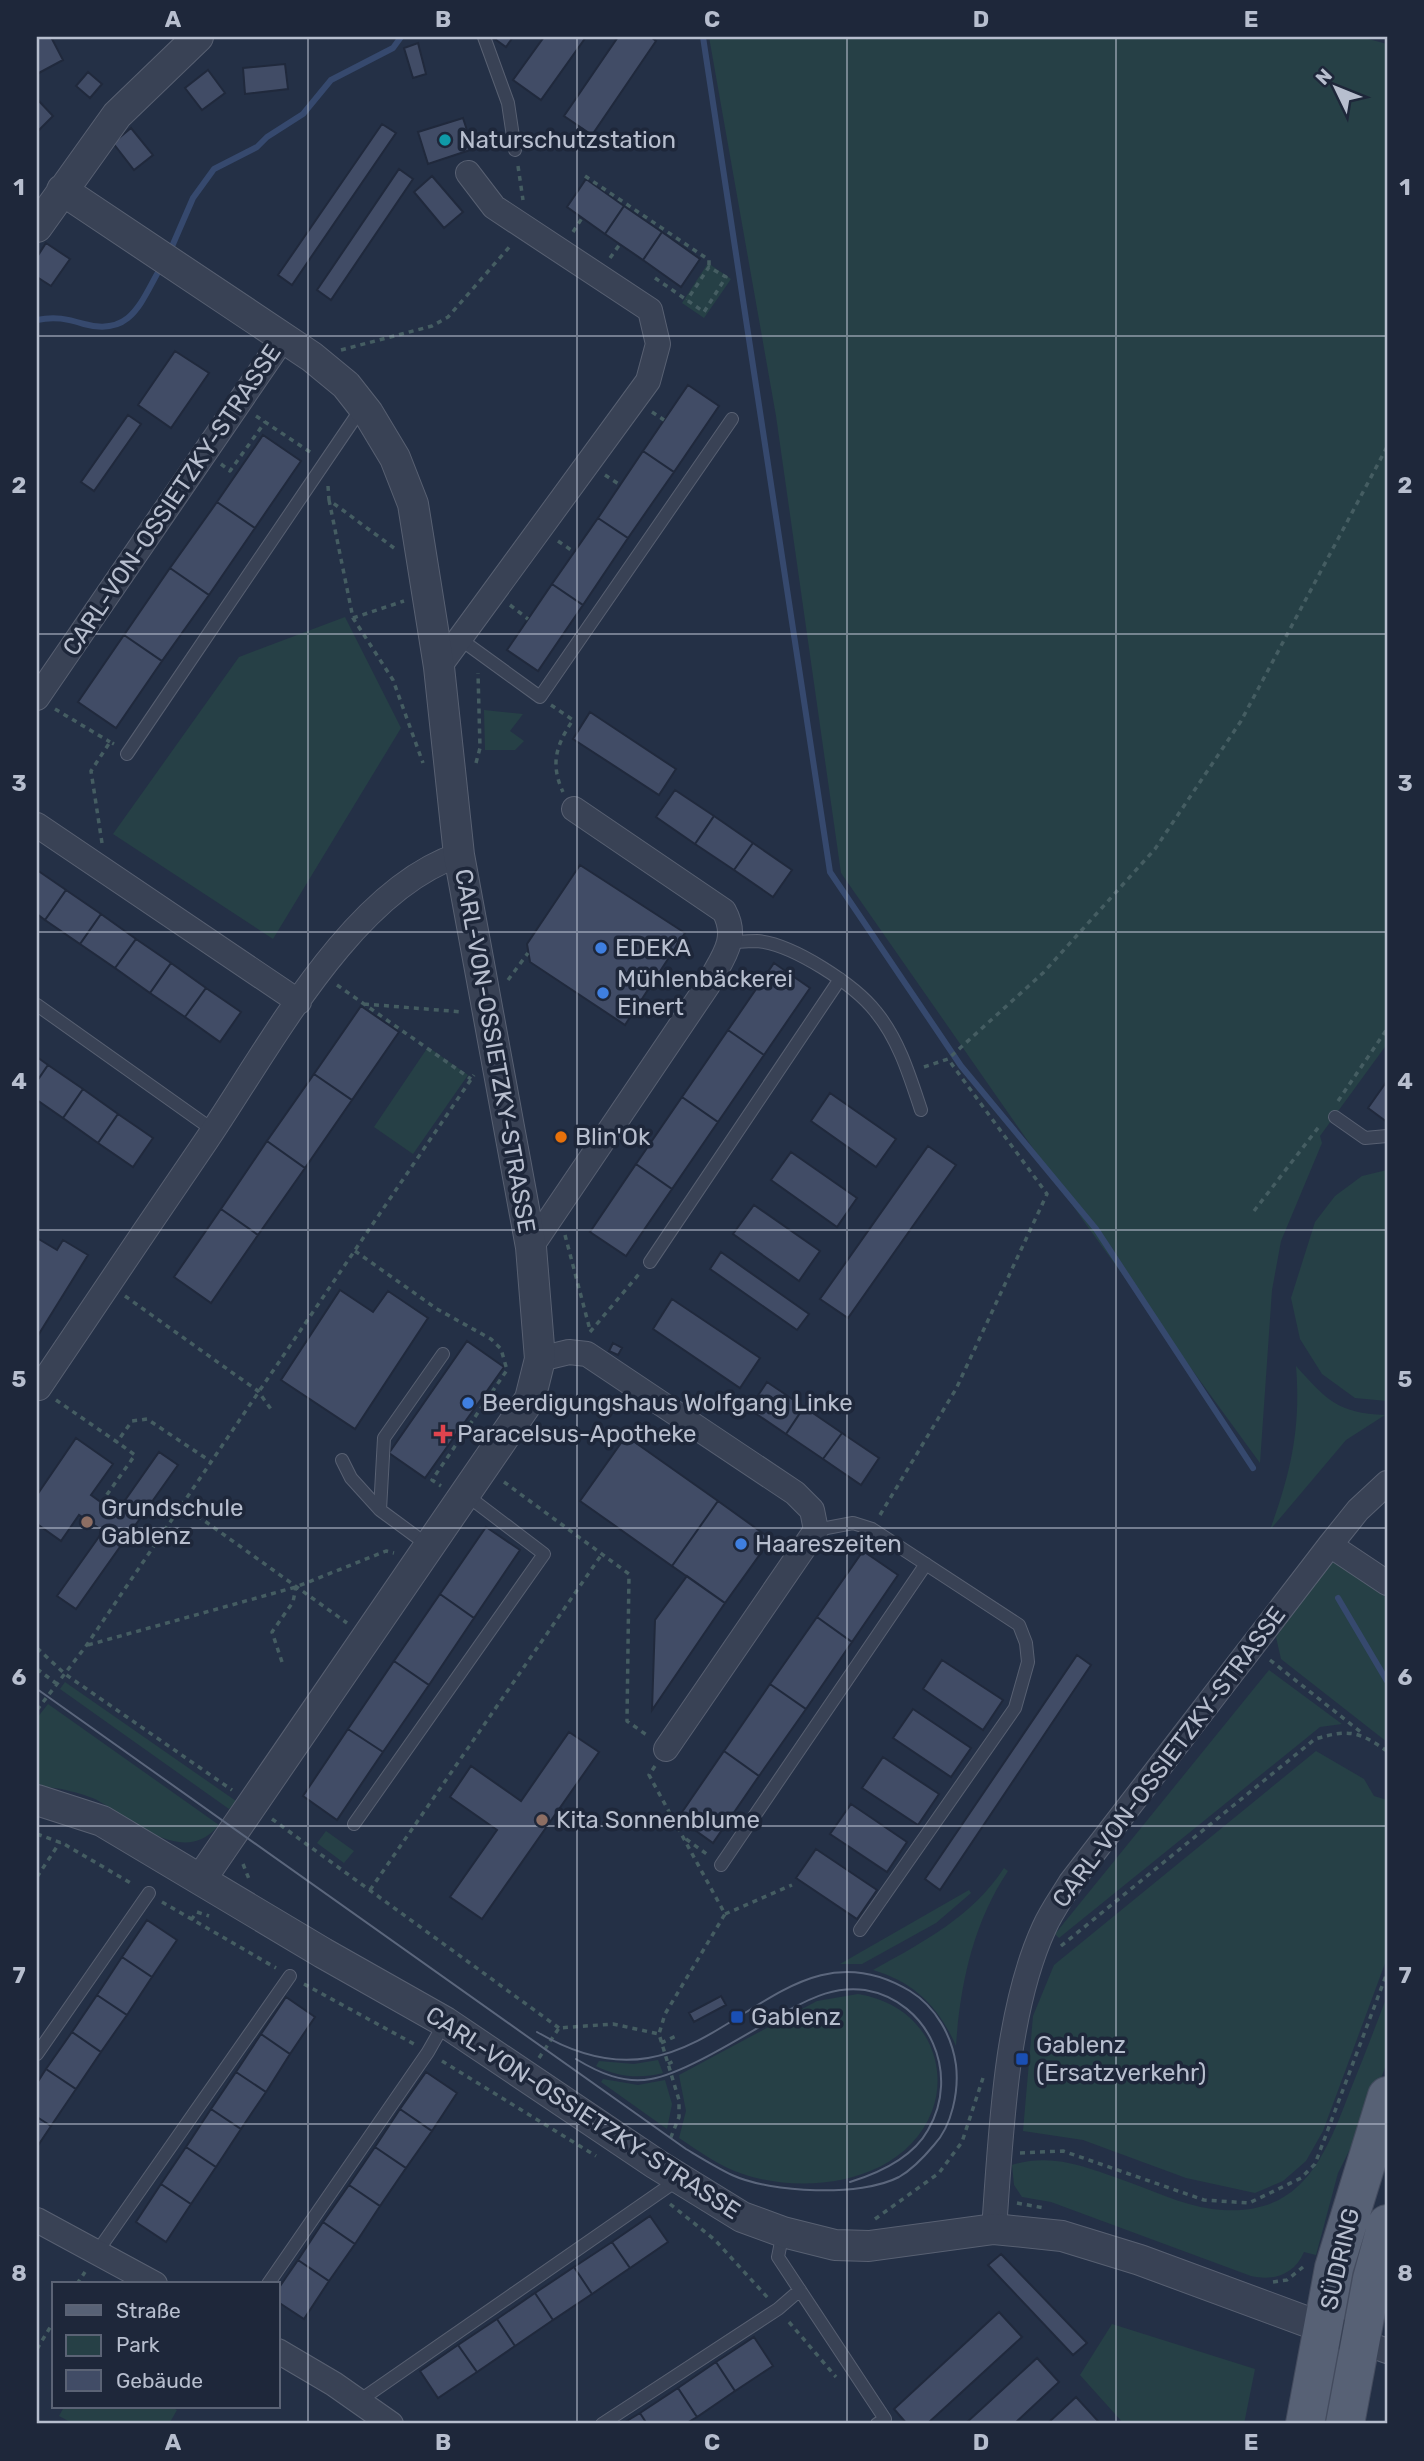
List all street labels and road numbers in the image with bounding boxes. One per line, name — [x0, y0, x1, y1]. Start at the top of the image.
street label: CARL-VON-OSSIETZKY-STRASSE — [57, 339, 287, 661]
street label: CARL-VON-OSSIETZKY-STRASSE — [449, 867, 541, 1235]
street label: CARL-VON-OSSIETZKY-STRASSE — [1047, 1601, 1291, 1913]
street label: CARL-VON-OSSIETZKY-STRASSE — [420, 2001, 746, 2225]
street label: SÜDRING — [1315, 2205, 1365, 2313]

